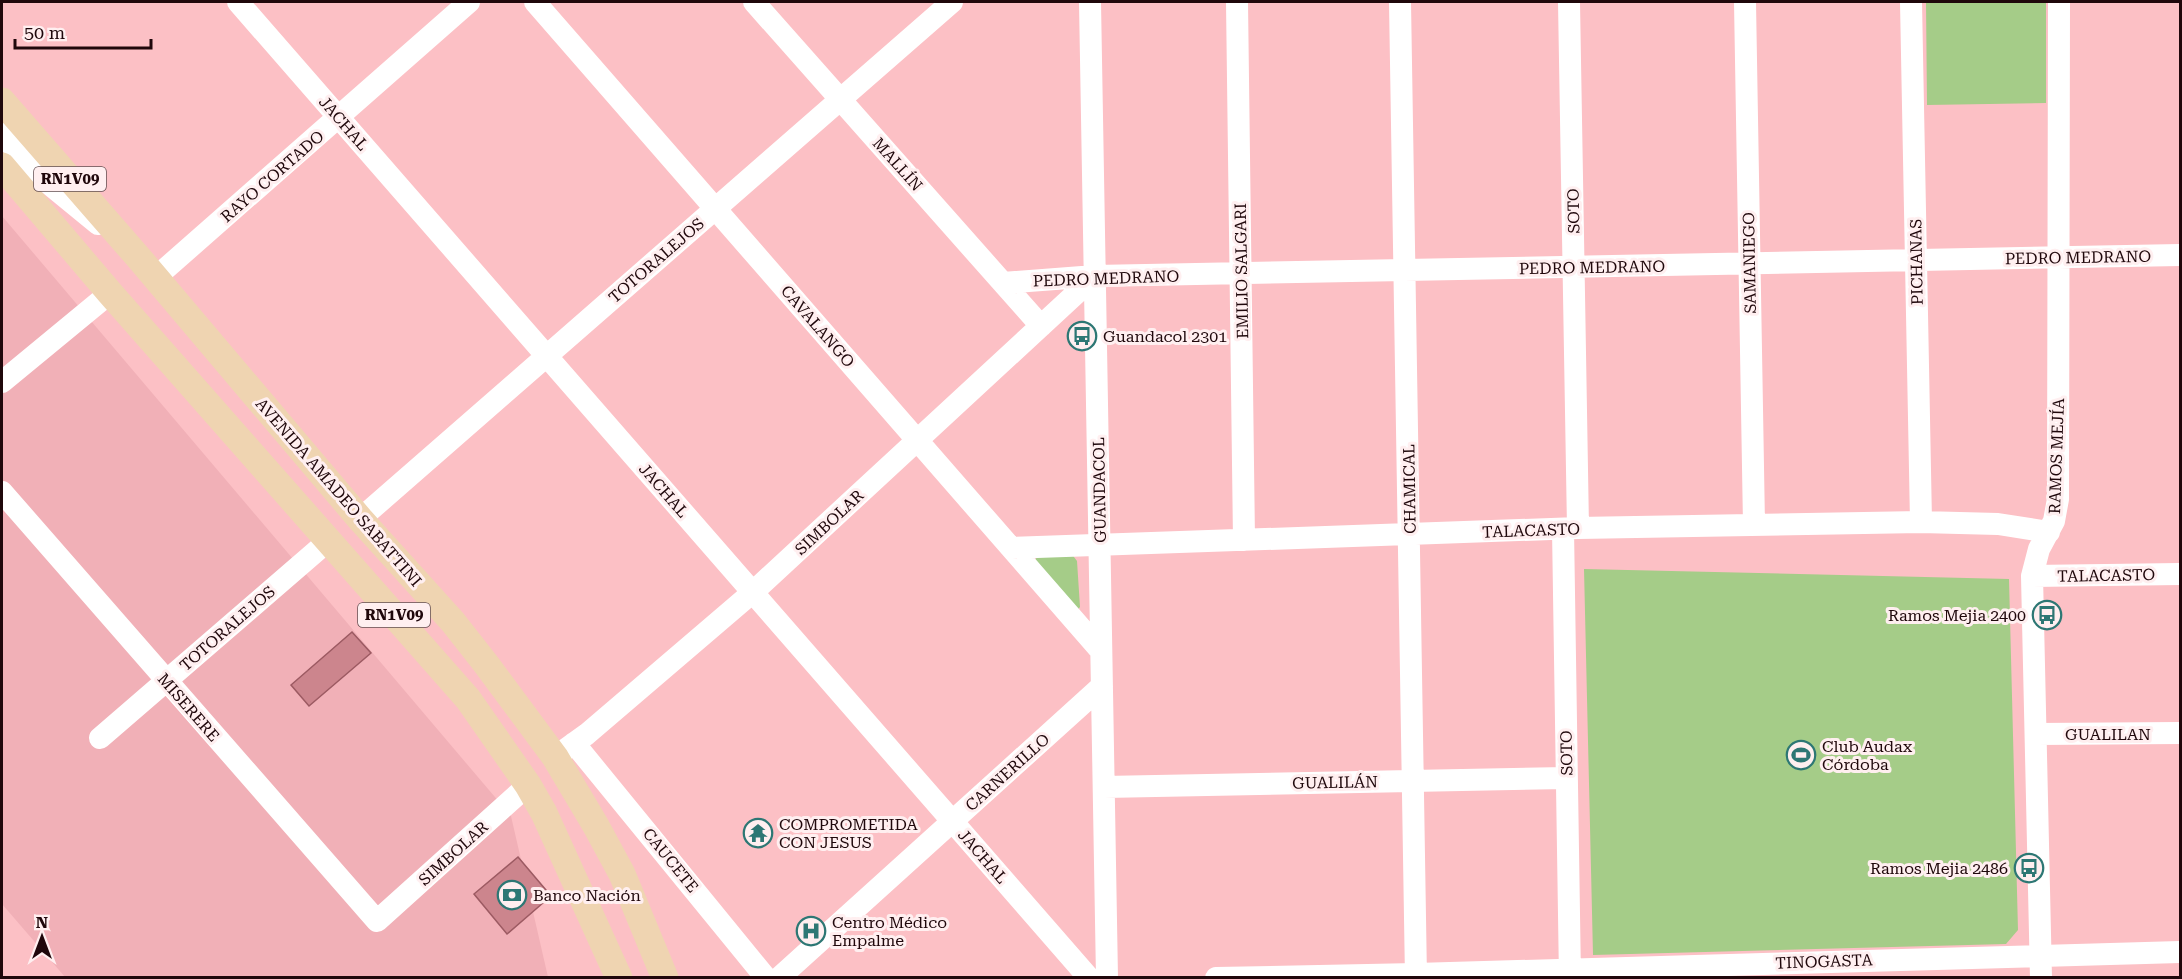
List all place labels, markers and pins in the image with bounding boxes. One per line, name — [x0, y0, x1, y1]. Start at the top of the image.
bus stop icon: Guandacol 2301 — [1066, 320, 1098, 352]
place label: Guandacol 2301 — [1103, 327, 1227, 346]
bus stop icon: Ramos Mejia 2400 — [2031, 599, 2063, 631]
place label: Ramos Mejia 2400 — [1888, 606, 2026, 625]
place label: Club Audax Córdoba — [1822, 737, 1913, 774]
sports icon: Club Audax Córdoba — [1785, 739, 1817, 771]
place label: COMPROMETIDA CON JESUS — [779, 815, 918, 852]
temple icon: COMPROMETIDA CON JESUS — [742, 817, 774, 849]
bus stop icon: Ramos Mejia 2486 — [2013, 852, 2045, 884]
place label: Ramos Mejia 2486 — [1870, 859, 2008, 878]
bank icon: Banco Nación — [496, 879, 528, 911]
place label: Banco Nación — [533, 886, 641, 905]
place label: Centro Médico Empalme — [832, 913, 947, 950]
hospital icon: Centro Médico Empalme — [795, 915, 827, 947]

